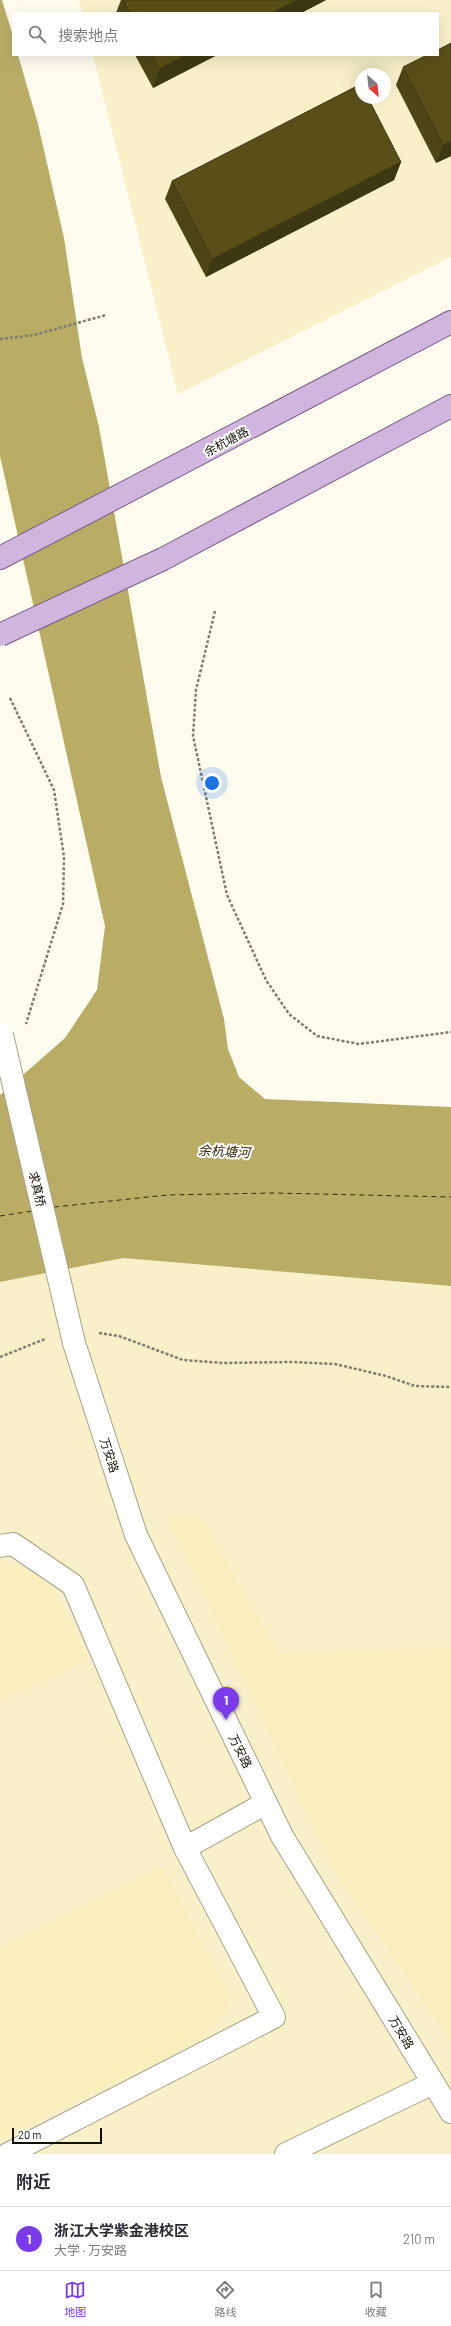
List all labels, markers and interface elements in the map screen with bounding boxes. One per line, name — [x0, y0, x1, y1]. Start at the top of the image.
search box — [12, 12, 439, 56]
icon: search — [26, 23, 48, 45]
text: 搜索地点 — [58, 26, 118, 44]
north arrow — [355, 68, 391, 104]
street label: 余杭塘路 — [202, 424, 250, 458]
your location — [202, 773, 222, 793]
water label: 余杭塘河 — [198, 1142, 253, 1161]
street label: 求真桥 — [27, 1170, 49, 1208]
street label: 万安路 — [98, 1436, 122, 1474]
pin: 1 — [213, 1687, 239, 1720]
street label: 万安路 — [227, 1732, 255, 1770]
street label: 万安路 — [387, 2013, 417, 2051]
scale bar — [12, 2126, 102, 2145]
text: 20 m — [18, 2128, 41, 2141]
text: 附近 — [16, 2171, 50, 2191]
text: 浙江大学紫金港校区 — [54, 2221, 189, 2239]
text: 1 — [27, 2231, 31, 2247]
text: 210 m — [403, 2231, 435, 2247]
text: 大学 · 万安路 — [54, 2242, 127, 2258]
tab: 地图 — [64, 2279, 86, 2319]
tab: 路线 — [214, 2279, 236, 2319]
tab: 收藏 — [365, 2279, 387, 2319]

